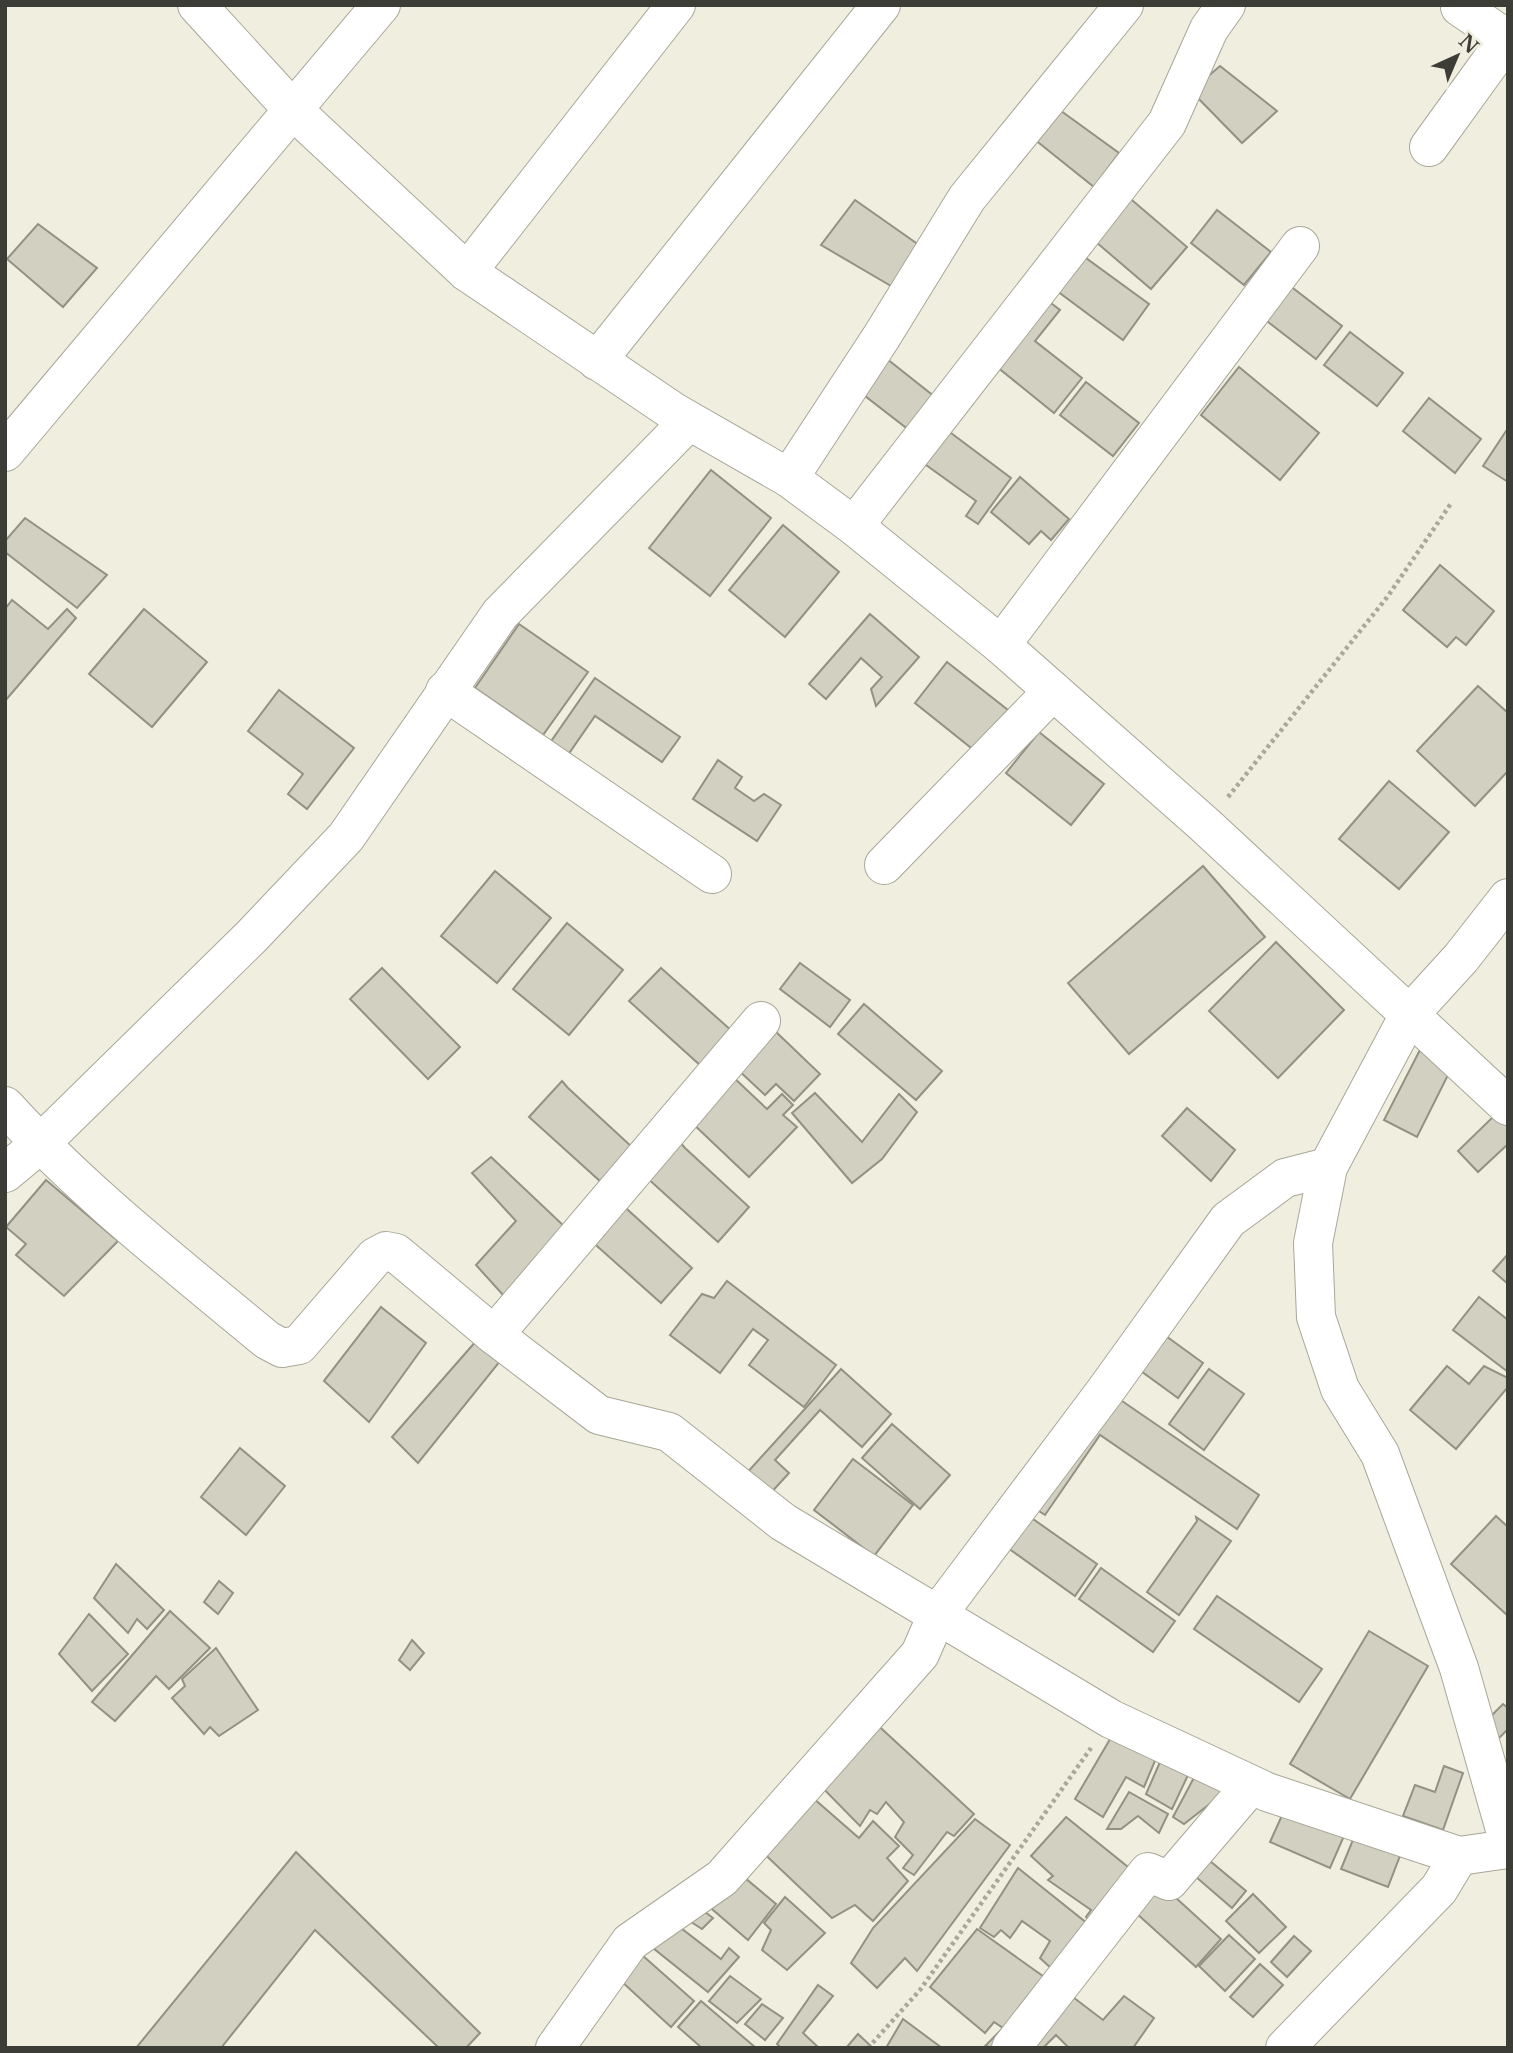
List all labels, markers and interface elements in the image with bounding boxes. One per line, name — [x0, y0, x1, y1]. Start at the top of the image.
north arrow — [1422, 21, 1492, 91]
text: N — [1454, 30, 1483, 59]

